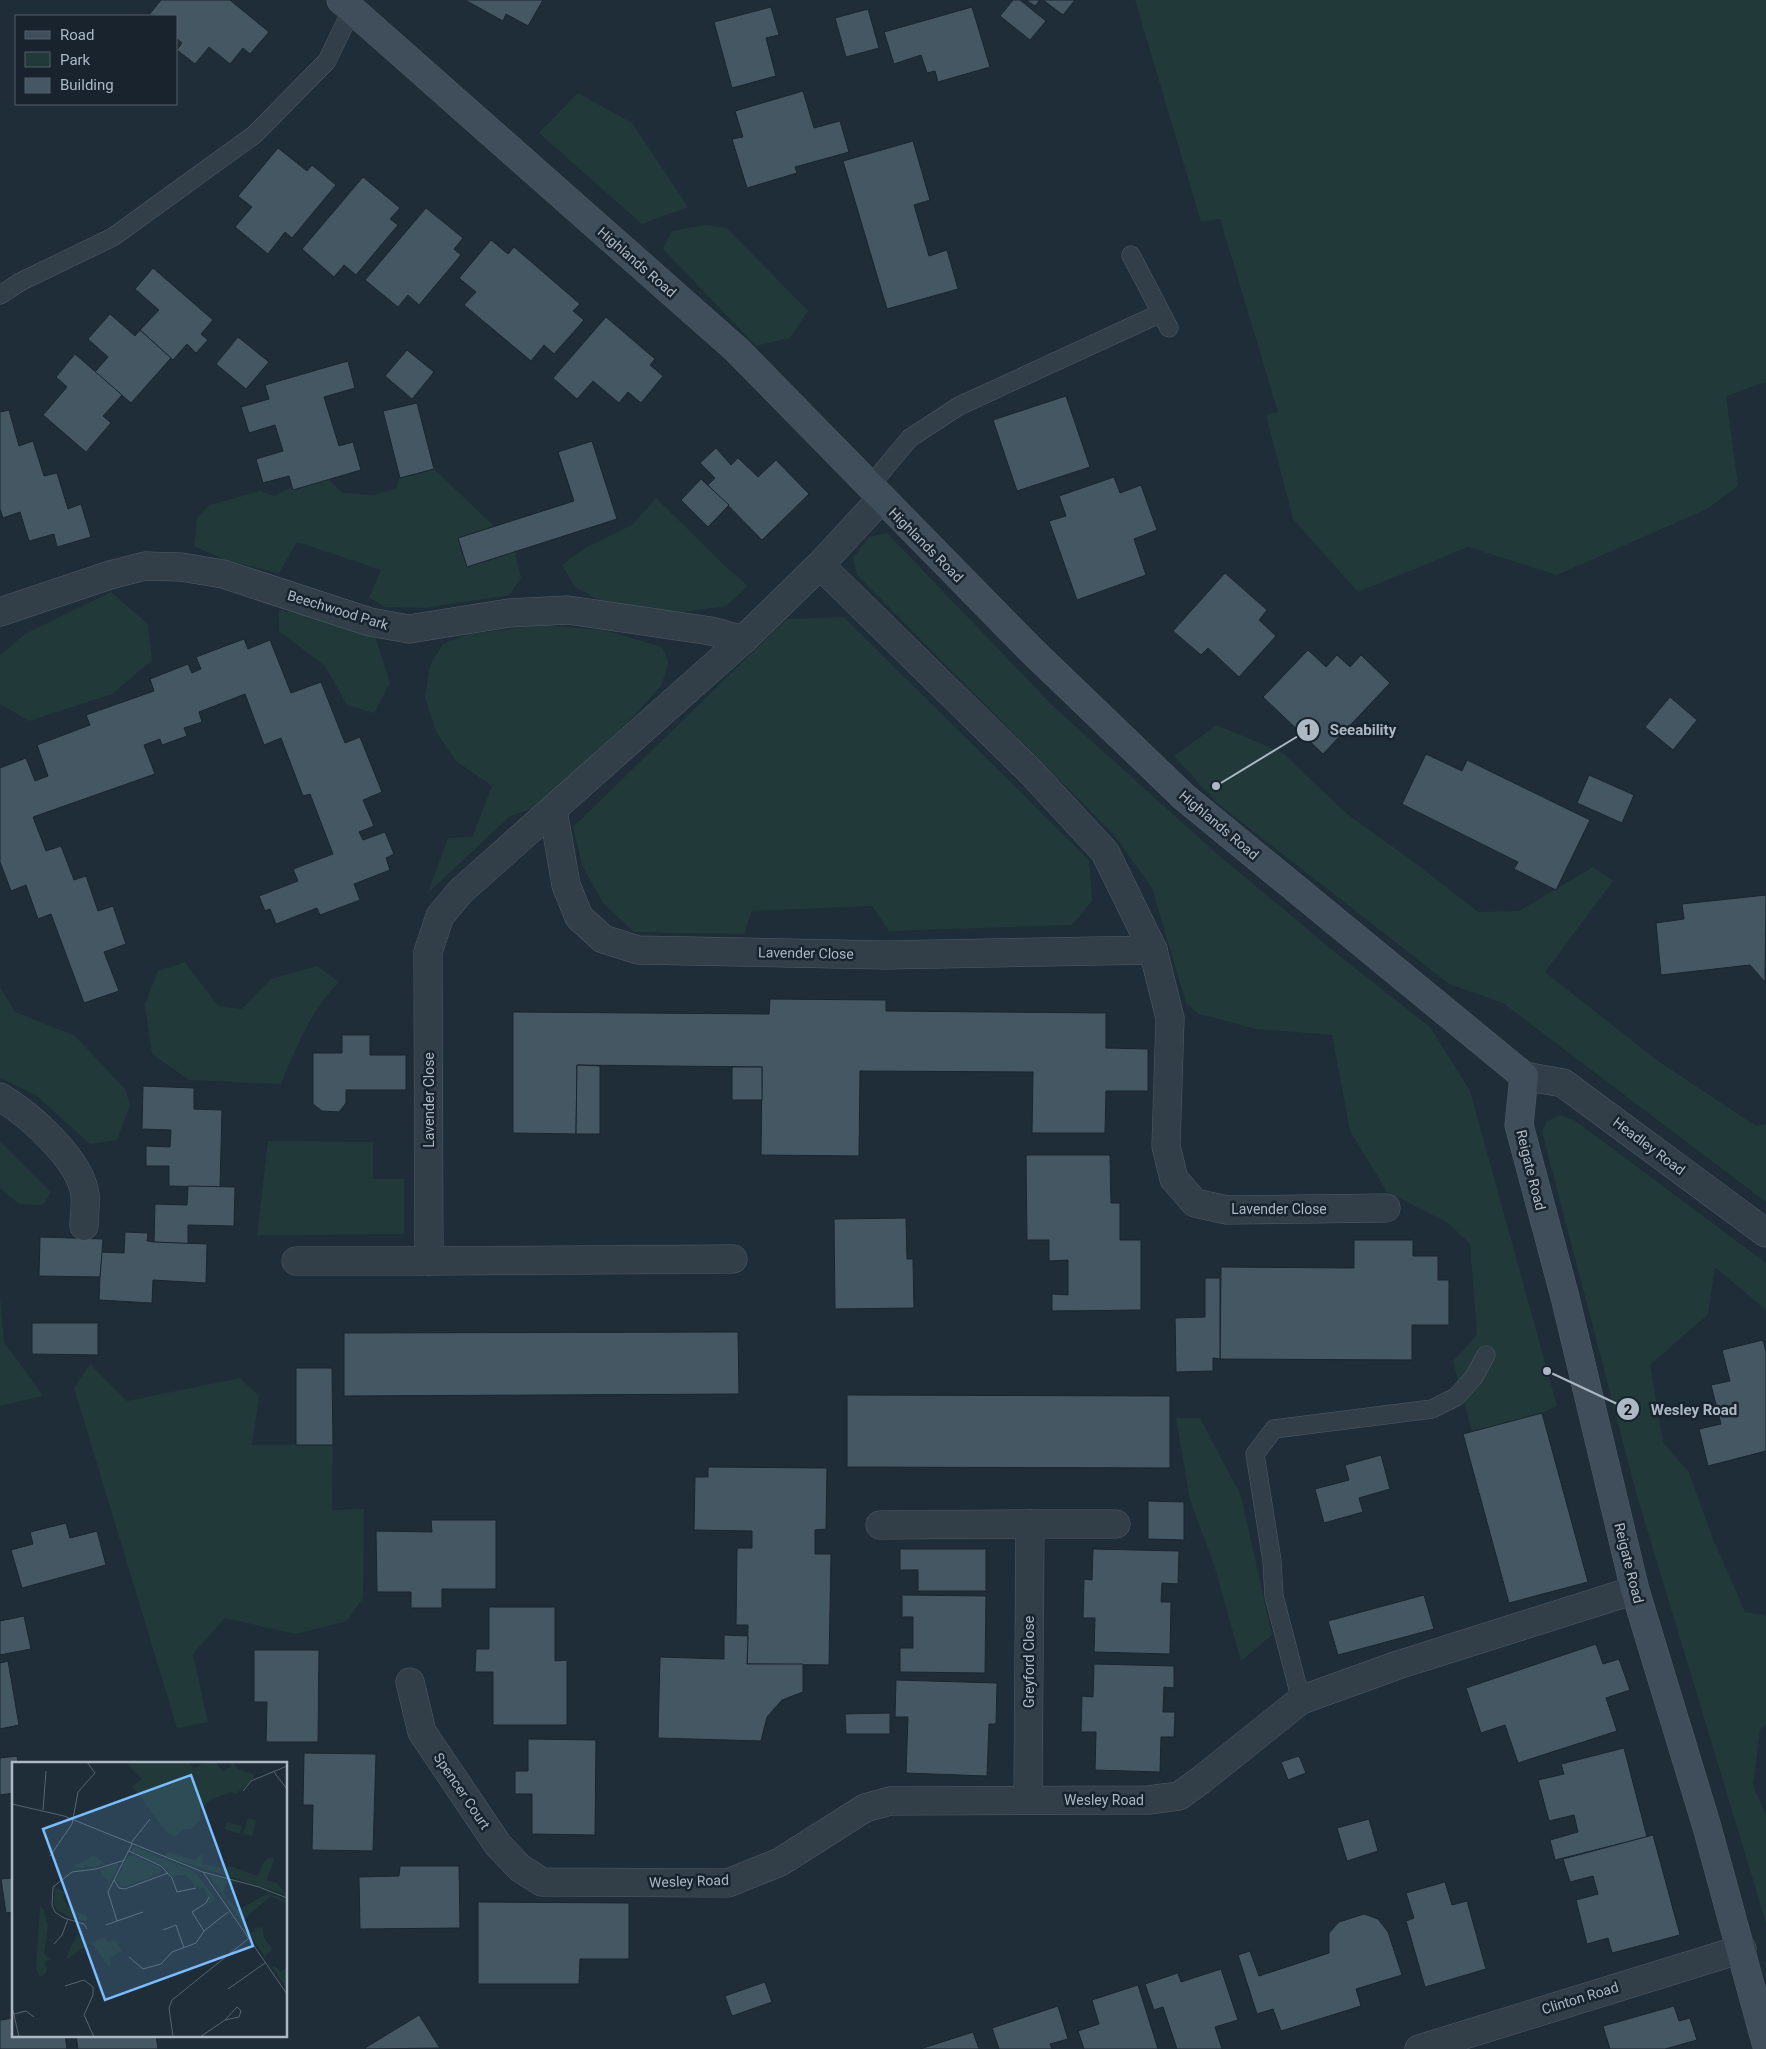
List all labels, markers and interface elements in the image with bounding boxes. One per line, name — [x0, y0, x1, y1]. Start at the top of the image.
legend — [15, 15, 178, 105]
text: Road — [60, 26, 94, 44]
text: Park — [60, 51, 91, 69]
text: Building — [60, 76, 114, 94]
street label: Highlands Road — [595, 224, 679, 300]
street label: Highlands Road — [886, 505, 966, 585]
street label: Beechwood Park — [286, 587, 391, 633]
callout: Seeability — [1295, 715, 1406, 745]
text: 1 — [1304, 721, 1312, 739]
text: Seeability — [1330, 721, 1397, 739]
street label: Highlands Road — [1176, 787, 1262, 863]
street label: Lavender Close — [758, 944, 854, 962]
street label: Lavender Close — [421, 1052, 437, 1148]
street label: Headley Road — [1610, 1114, 1688, 1178]
street label: Reigate Road — [1513, 1128, 1549, 1212]
street label: Lavender Close — [1231, 1201, 1327, 1217]
callout: Wesley Road — [1616, 1394, 1747, 1424]
text: 2 — [1624, 1401, 1633, 1419]
text: Wesley Road — [1651, 1401, 1737, 1419]
street label: Reigate Road — [1611, 1521, 1647, 1605]
street label: Greyford Close — [1021, 1616, 1037, 1708]
street label: Spencer Court — [431, 1750, 494, 1833]
inset map — [12, 1762, 288, 2036]
street label: Wesley Road — [1064, 1792, 1144, 1808]
street label: Wesley Road — [649, 1872, 729, 1890]
street label: Clinton Road — [1540, 1979, 1620, 2017]

